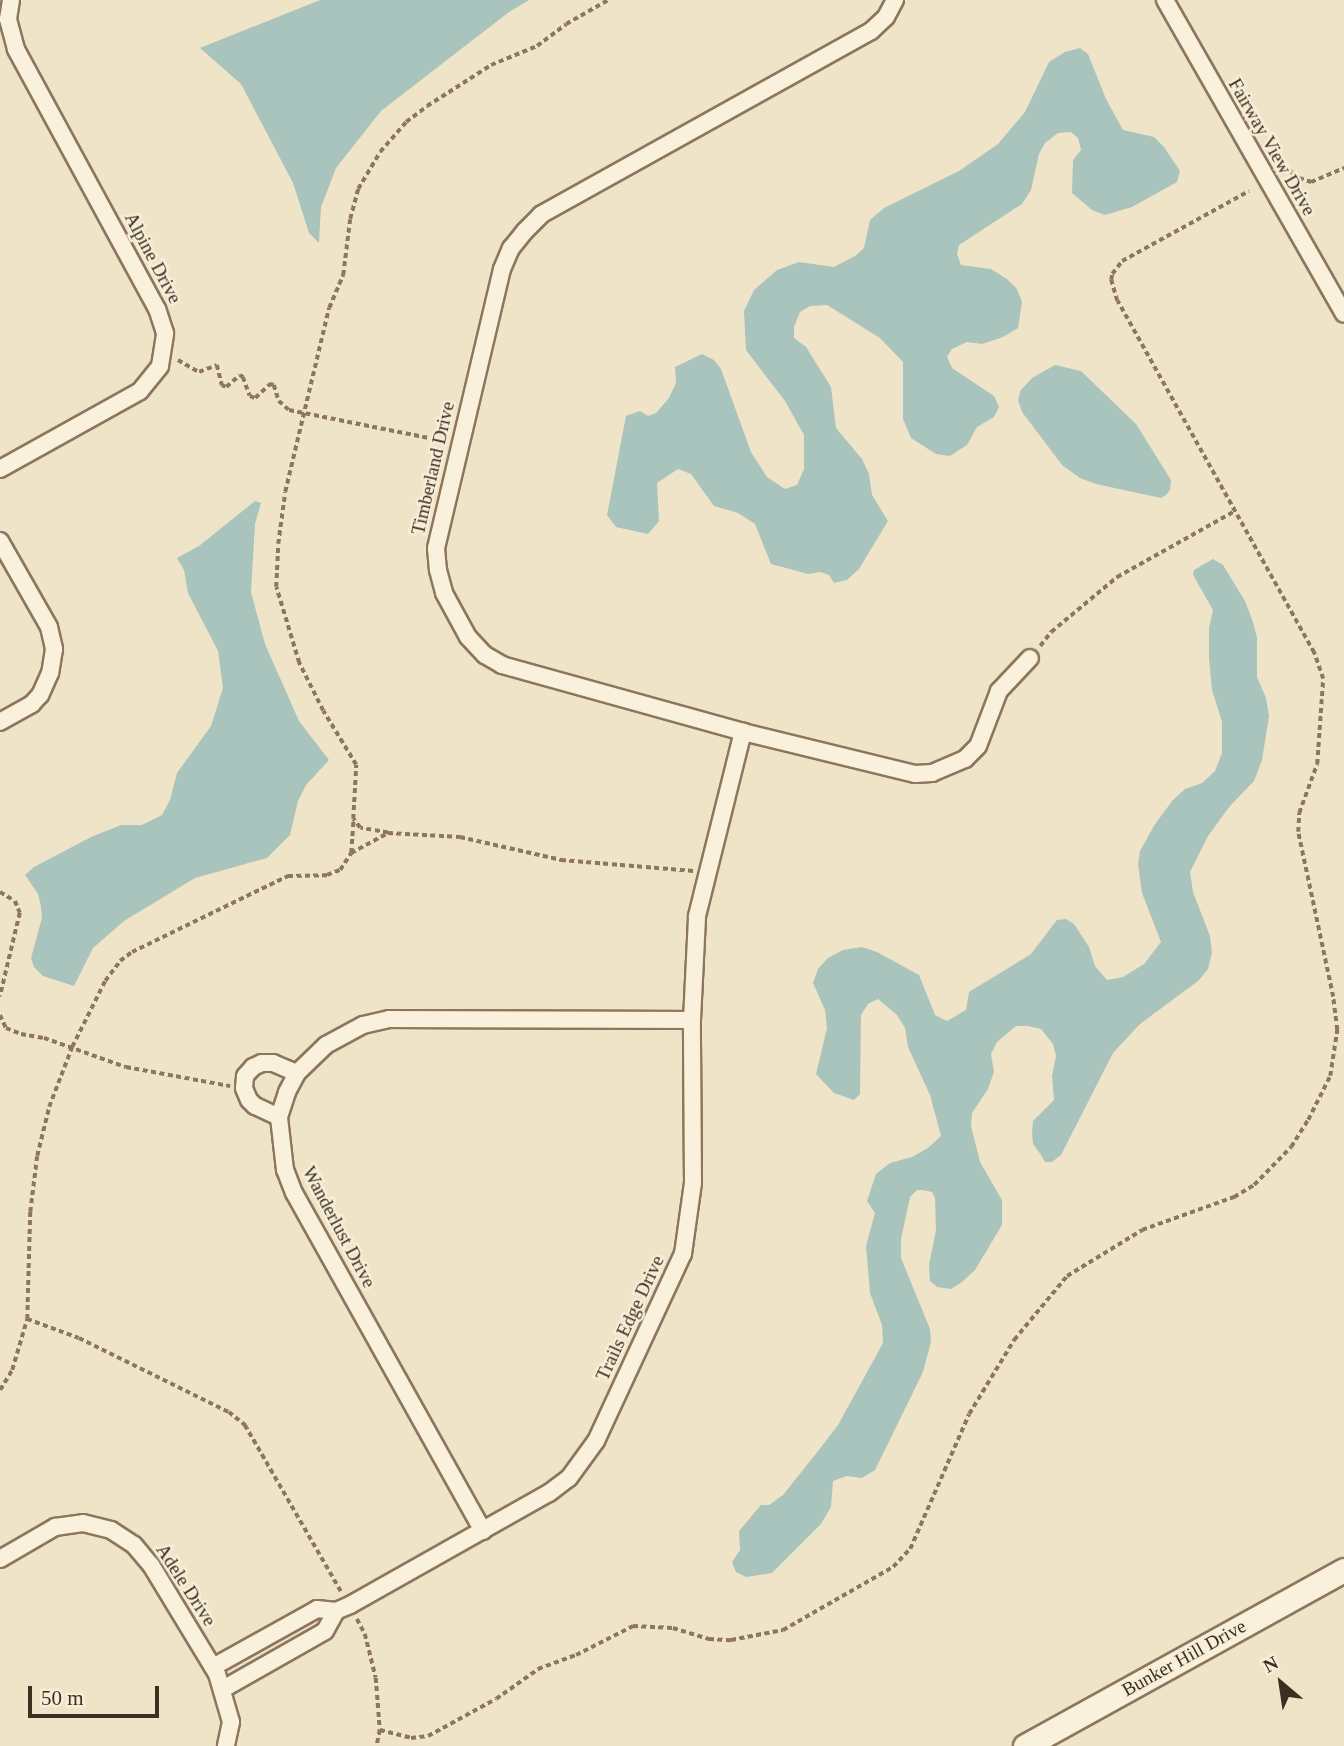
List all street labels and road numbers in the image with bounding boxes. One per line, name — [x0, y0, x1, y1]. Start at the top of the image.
street label: Fairway View Drive — [1223, 74, 1321, 220]
street label: Alpine Drive — [120, 209, 186, 307]
street label: Timberland Drive — [407, 399, 459, 537]
street label: Wanderlust Drive — [297, 1162, 381, 1292]
street label: Trails Edge Drive — [591, 1252, 669, 1384]
street label: Adele Drive — [151, 1540, 221, 1630]
street label: Bunker Hill Drive — [1118, 1615, 1250, 1701]

